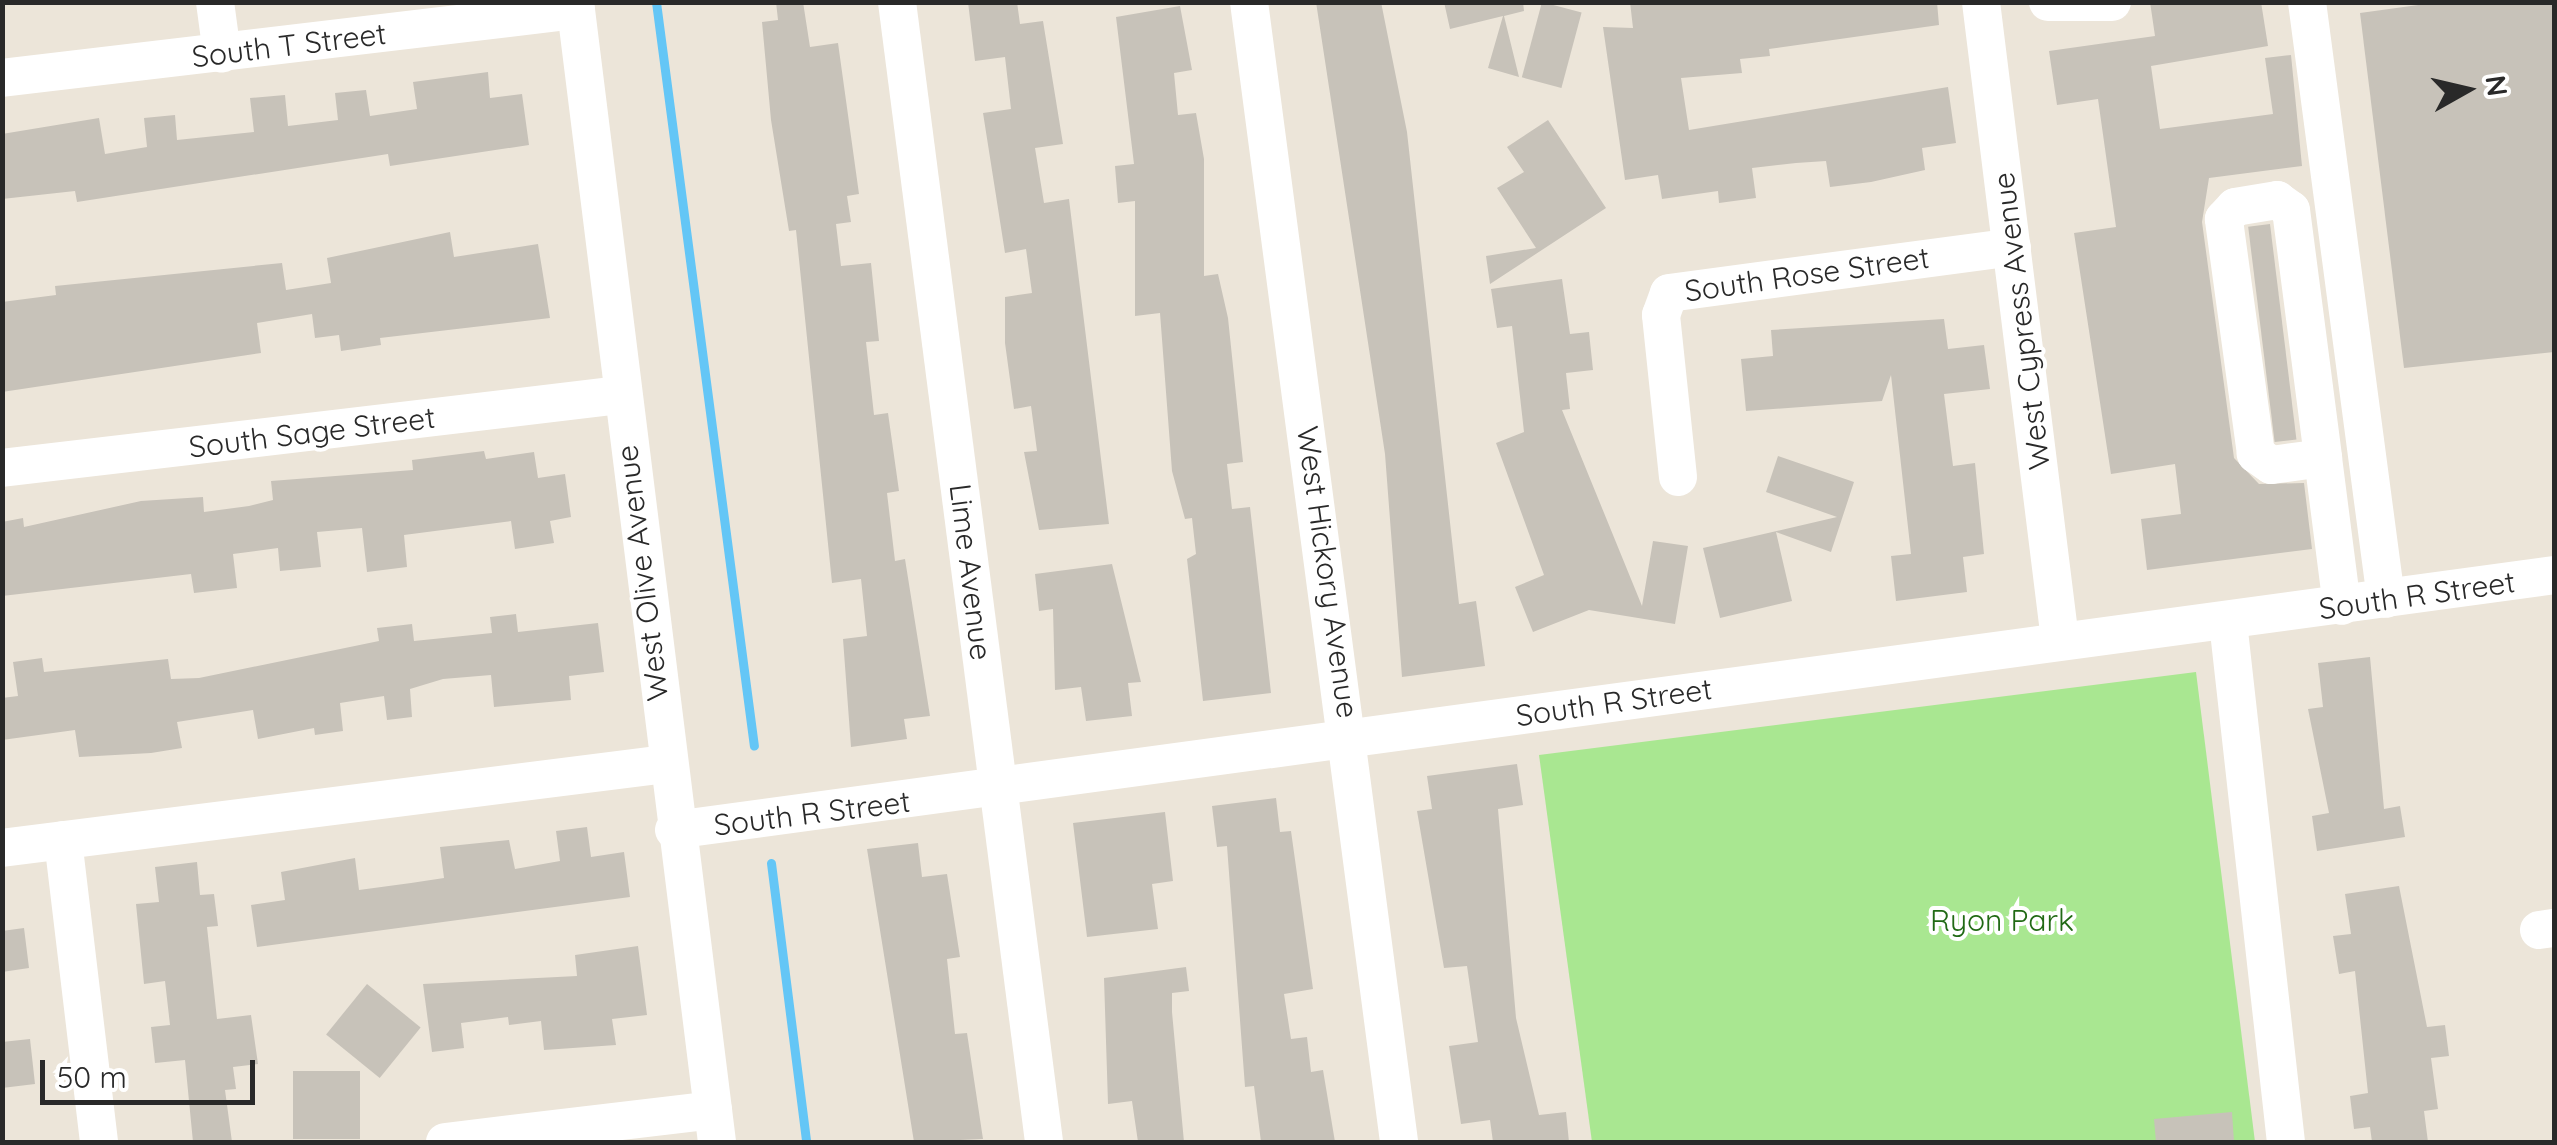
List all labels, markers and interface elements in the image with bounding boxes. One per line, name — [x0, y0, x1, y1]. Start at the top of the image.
street label: South T Street — [190, 15, 388, 75]
north arrow — [2417, 40, 2517, 140]
text: N — [2478, 73, 2516, 98]
street label: West Cypress Avenue — [1985, 170, 2057, 472]
street label: South Rose Street — [1682, 239, 1932, 309]
street label: South Sage Street — [187, 399, 437, 465]
street label: West Hickory Avenue — [1290, 424, 1366, 720]
street label: West Olive Avenue — [608, 443, 676, 703]
street label: Lime Avenue — [942, 482, 1000, 662]
street label: South R Street — [2317, 563, 2517, 627]
street label: South R Street — [1514, 670, 1714, 734]
street label: South R Street — [712, 783, 912, 843]
park label: Ryon Park — [1930, 902, 2074, 938]
scale bar — [45, 1040, 260, 1102]
text: 50 m — [57, 1058, 127, 1096]

